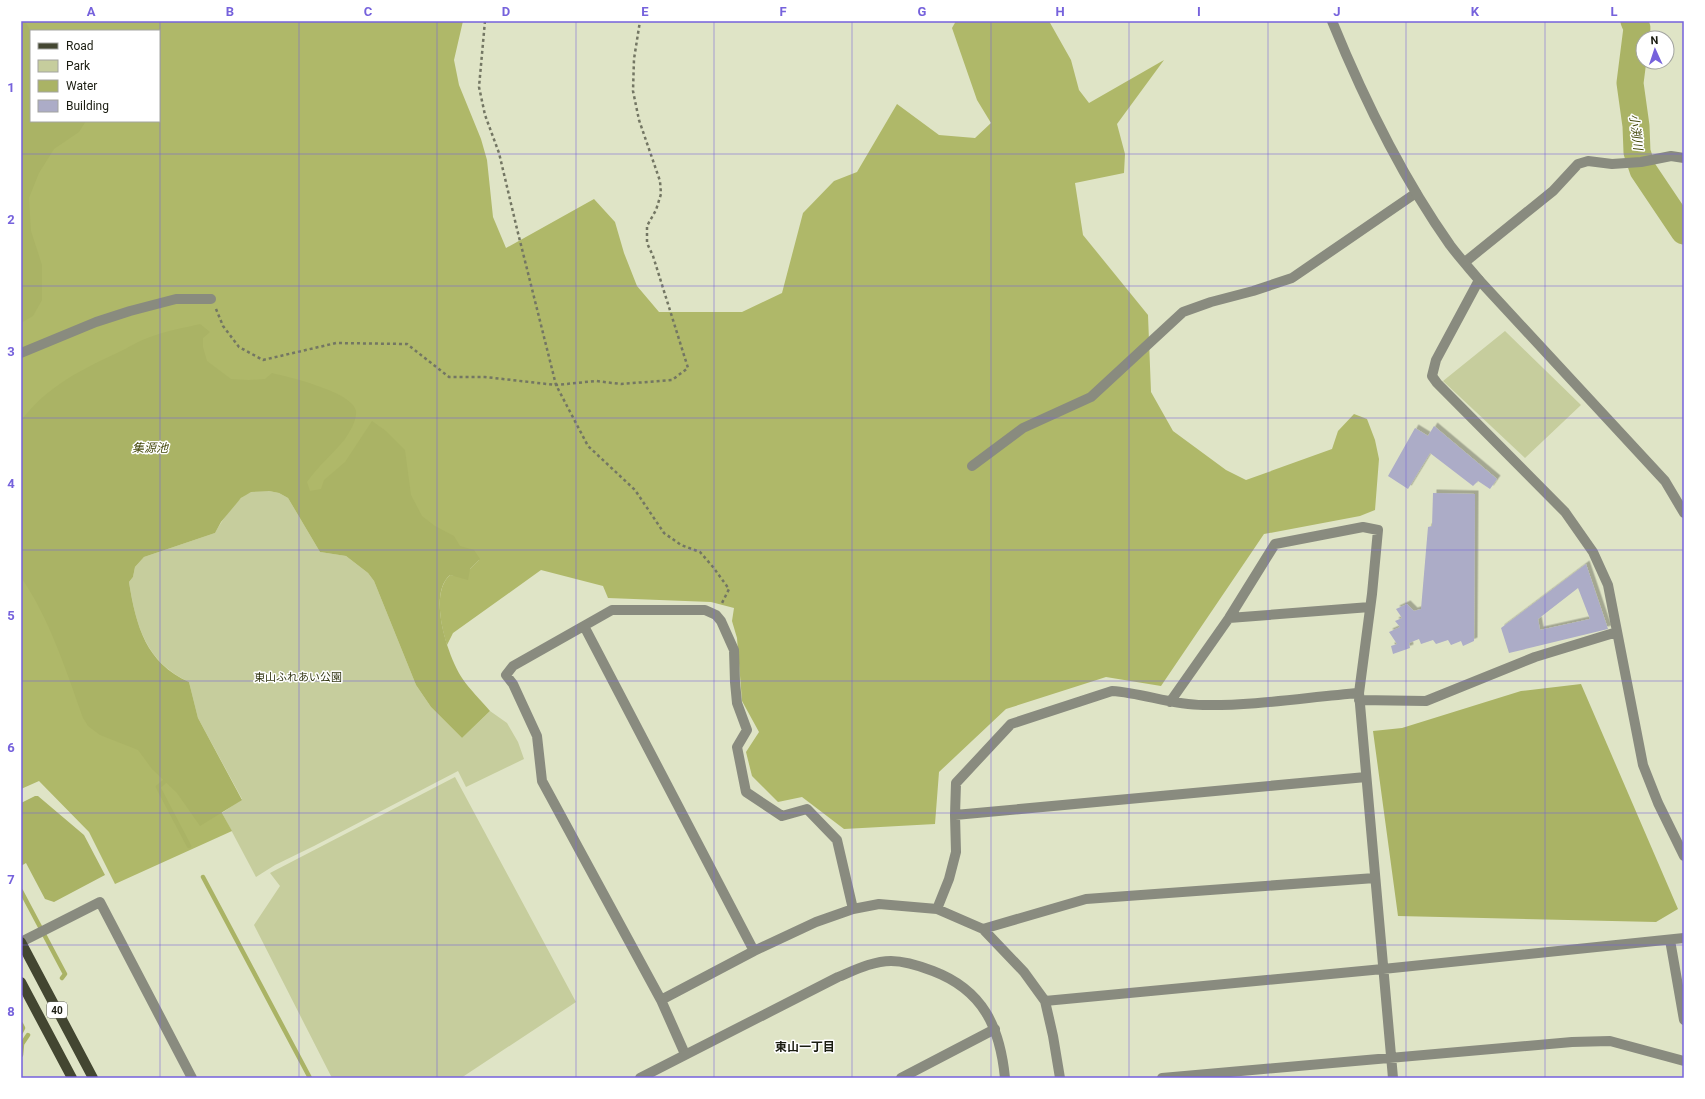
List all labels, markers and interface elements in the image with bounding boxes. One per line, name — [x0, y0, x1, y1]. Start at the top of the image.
text: A — [87, 4, 96, 19]
text: B — [226, 4, 234, 19]
text: C — [364, 4, 373, 19]
text: D — [502, 4, 510, 19]
text: E — [641, 4, 649, 19]
text: F — [779, 4, 787, 19]
text: G — [918, 4, 927, 19]
text: H — [1055, 4, 1065, 19]
text: I — [1197, 4, 1201, 19]
text: J — [1333, 4, 1341, 19]
text: K — [1471, 4, 1480, 19]
text: L — [1610, 4, 1618, 19]
legend — [30, 30, 160, 122]
north arrow — [1635, 30, 1675, 70]
text: N — [1650, 34, 1659, 47]
text: Road — [66, 39, 94, 53]
text: Park — [66, 59, 91, 73]
text: Water — [66, 79, 97, 93]
text: 1 — [7, 80, 15, 95]
text: Building — [66, 99, 109, 113]
water label: 小渕川 — [1627, 113, 1645, 153]
text: 2 — [7, 212, 15, 227]
text: 3 — [7, 344, 15, 359]
water label: 集源池 — [132, 441, 169, 455]
text: 4 — [7, 476, 15, 491]
text: 5 — [7, 608, 15, 623]
park label: 東山ふれあい公園 — [254, 671, 342, 684]
text: 6 — [7, 740, 15, 755]
text: 7 — [7, 872, 15, 887]
road number: 40 — [47, 1002, 67, 1018]
text: 8 — [7, 1004, 15, 1019]
district label: 東山一丁目 — [775, 1040, 835, 1054]

